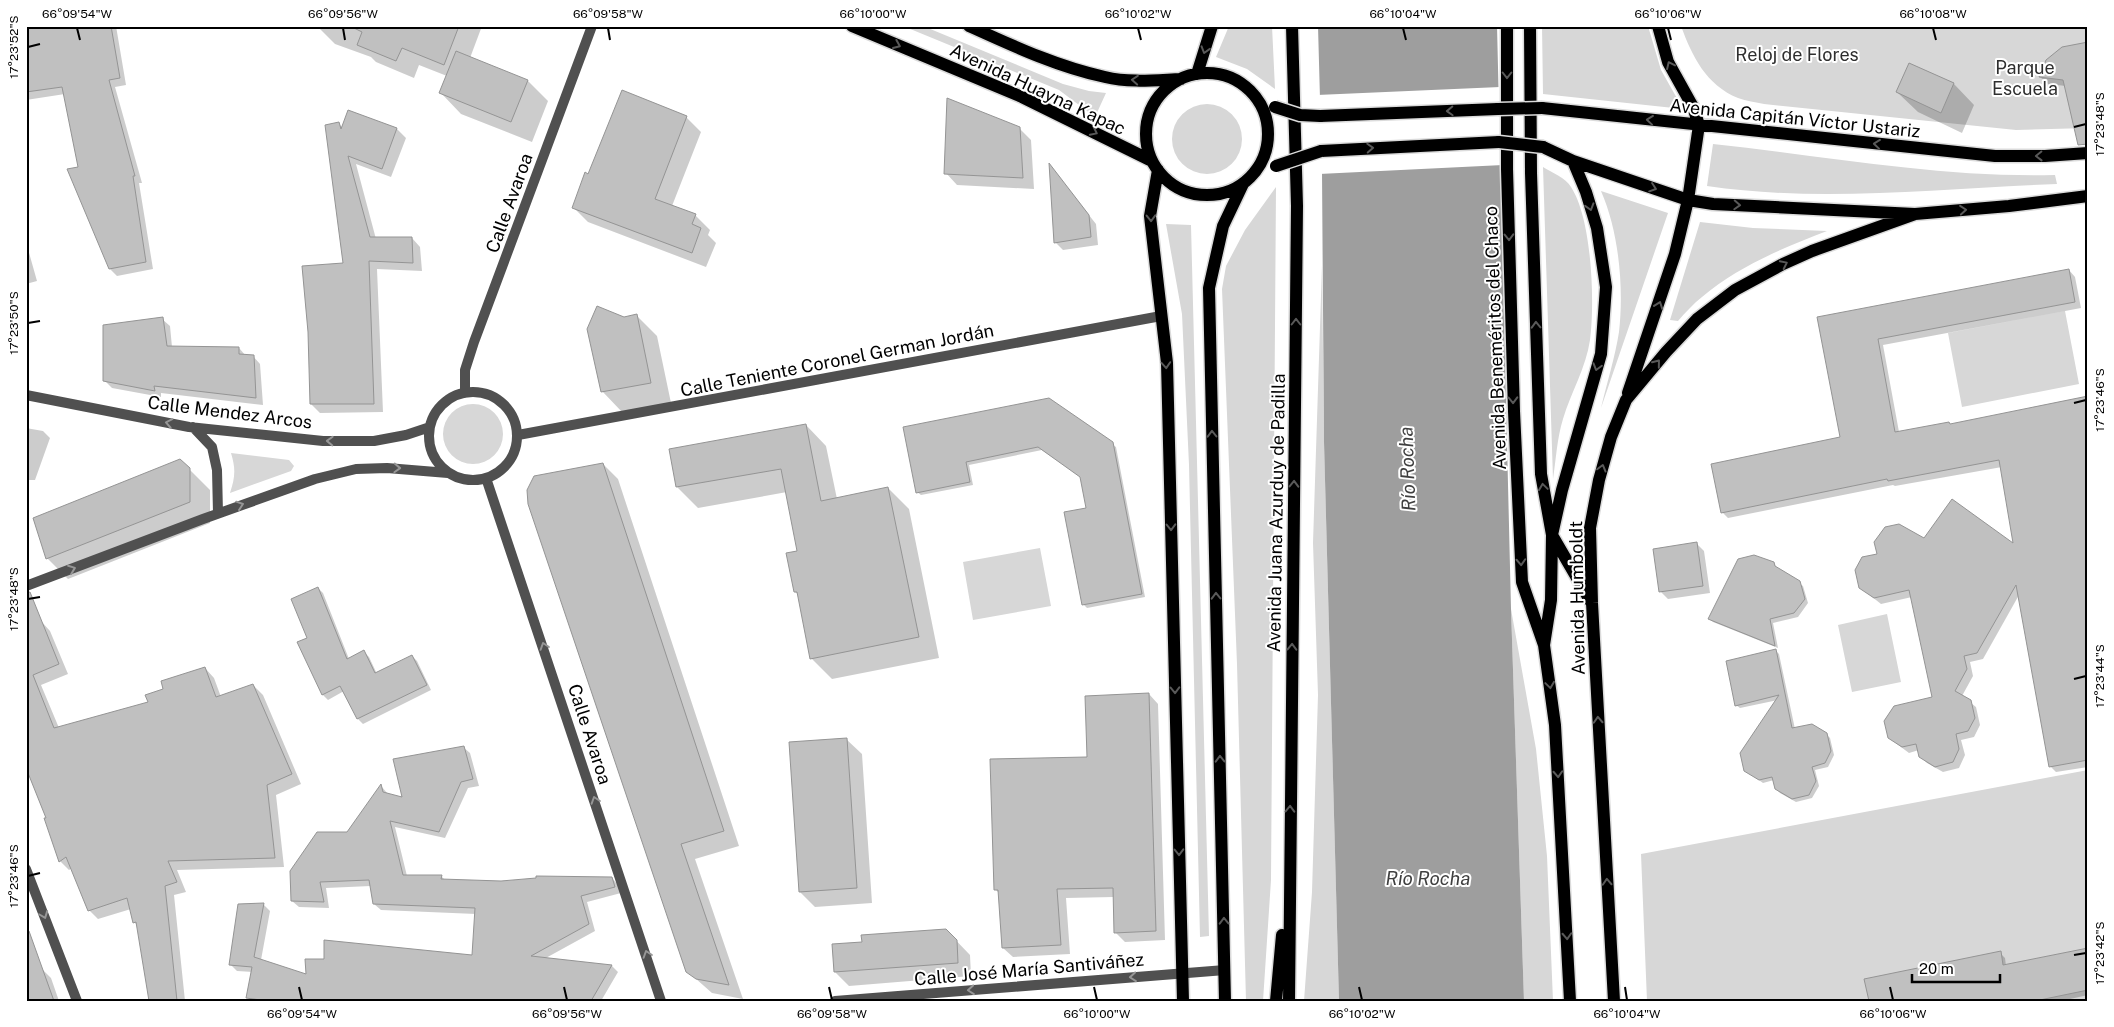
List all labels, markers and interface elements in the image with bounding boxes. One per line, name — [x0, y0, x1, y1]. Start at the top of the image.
text: 66°09'54"W — [42, 7, 113, 21]
text: 66°09'56"W — [308, 7, 378, 21]
text: 66°09'58"W — [573, 7, 644, 21]
text: 66°10'00"W — [840, 7, 907, 21]
text: 66°10'02"W — [1105, 7, 1172, 21]
text: 66°10'04"W — [1369, 7, 1437, 21]
text: 66°10'06"W — [1635, 7, 1702, 21]
text: 66°10'08"W — [1899, 7, 1967, 21]
text: 17°23'52"S — [7, 15, 21, 79]
one-way arrow — [892, 39, 901, 49]
street label: Avenida Huayna Kapac — [947, 39, 1129, 139]
park label: Reloj de Flores — [1735, 44, 1859, 65]
one-way arrow — [1201, 46, 1211, 54]
park label: Parque Escuela — [1992, 57, 2058, 99]
one-way arrow — [1667, 62, 1677, 71]
one-way arrow — [1502, 72, 1512, 79]
one-way arrow — [1130, 75, 1138, 86]
text: 17°23'48"S — [2093, 92, 2107, 156]
street label: Avenida Capitán Víctor Ustariz — [1669, 94, 1921, 142]
one-way arrow — [1445, 106, 1453, 116]
one-way arrow — [1646, 115, 1654, 126]
one-way arrow — [1089, 126, 1098, 137]
one-way arrow — [1873, 139, 1881, 150]
one-way arrow — [1366, 143, 1374, 154]
street label: Calle Avaroa — [481, 150, 537, 256]
one-way arrow — [2035, 151, 2042, 161]
one-way arrow — [1648, 182, 1656, 192]
one-way arrow — [1733, 199, 1741, 210]
one-way arrow — [1585, 202, 1595, 211]
one-way arrow — [1960, 204, 1968, 215]
street label: Avenida Beneméritos del Chaco — [1480, 206, 1510, 470]
one-way arrow — [1146, 214, 1156, 222]
one-way arrow — [1504, 234, 1514, 242]
one-way arrow — [1778, 260, 1787, 270]
text: 17°23'50"S — [7, 291, 21, 355]
one-way arrow — [1653, 301, 1663, 309]
one-way arrow — [1291, 318, 1301, 326]
street label: Calle Teniente Coronel German Jordán — [679, 319, 995, 401]
one-way arrow — [1531, 321, 1541, 328]
one-way arrow — [1651, 359, 1660, 368]
one-way arrow — [1161, 361, 1172, 369]
one-way arrow — [1592, 362, 1602, 371]
text: 17°23'46"S — [2093, 368, 2107, 432]
street label: Avenida Juana Azurduy de Padilla — [1263, 373, 1289, 653]
street label: Calle Mendez Arcos — [147, 391, 313, 433]
one-way arrow — [1508, 396, 1518, 404]
one-way arrow — [165, 418, 173, 429]
water label: Río Rocha — [1395, 426, 1419, 512]
one-way arrow — [1207, 430, 1217, 438]
one-way arrow — [326, 435, 334, 446]
one-way arrow — [394, 463, 401, 473]
one-way arrow — [1597, 464, 1607, 473]
one-way arrow — [1289, 480, 1299, 488]
one-way arrow — [1538, 483, 1549, 491]
one-way arrow — [236, 501, 244, 511]
street label: Avenida Humboldt — [1565, 521, 1589, 675]
one-way arrow — [1166, 524, 1176, 531]
one-way arrow — [1515, 559, 1526, 567]
one-way arrow — [67, 565, 76, 575]
text: 17°23'48"S — [7, 567, 21, 631]
one-way arrow — [1211, 592, 1221, 600]
one-way arrow — [540, 642, 550, 651]
one-way arrow — [1287, 643, 1297, 650]
text: 17°23'44"S — [2093, 644, 2107, 708]
street label: Calle Avaroa — [564, 681, 616, 787]
one-way arrow — [1544, 682, 1555, 690]
one-way arrow — [1170, 686, 1180, 694]
one-way arrow — [1593, 716, 1603, 724]
one-way arrow — [1215, 755, 1225, 762]
one-way arrow — [1553, 770, 1564, 778]
one-way arrow — [591, 796, 601, 805]
one-way arrow — [1285, 805, 1295, 813]
text: 17°23'46"S — [7, 844, 21, 908]
one-way arrow — [1174, 848, 1184, 856]
water label: Río Rocha — [1386, 867, 1470, 889]
one-way arrow — [1602, 878, 1613, 886]
one-way arrow — [38, 910, 48, 919]
one-way arrow — [1218, 917, 1229, 925]
text: 17°23'42"S — [2093, 921, 2107, 985]
one-way arrow — [1561, 932, 1572, 940]
street label: Calle José María Santiváñez — [913, 949, 1145, 989]
one-way arrow — [642, 951, 652, 959]
scale bar — [1912, 952, 1999, 984]
text: 20 m — [1919, 960, 1954, 977]
one-way arrow — [1129, 972, 1137, 983]
one-way arrow — [967, 984, 975, 995]
text: 66°09'54"W — [267, 1007, 338, 1021]
text: 66°09'56"W — [532, 1007, 602, 1021]
text: 66°09'58"W — [797, 1007, 868, 1021]
text: 66°10'00"W — [1064, 1007, 1131, 1021]
text: 66°10'02"W — [1329, 1007, 1396, 1021]
text: 66°10'04"W — [1593, 1007, 1661, 1021]
text: 66°10'06"W — [1860, 1007, 1927, 1021]

